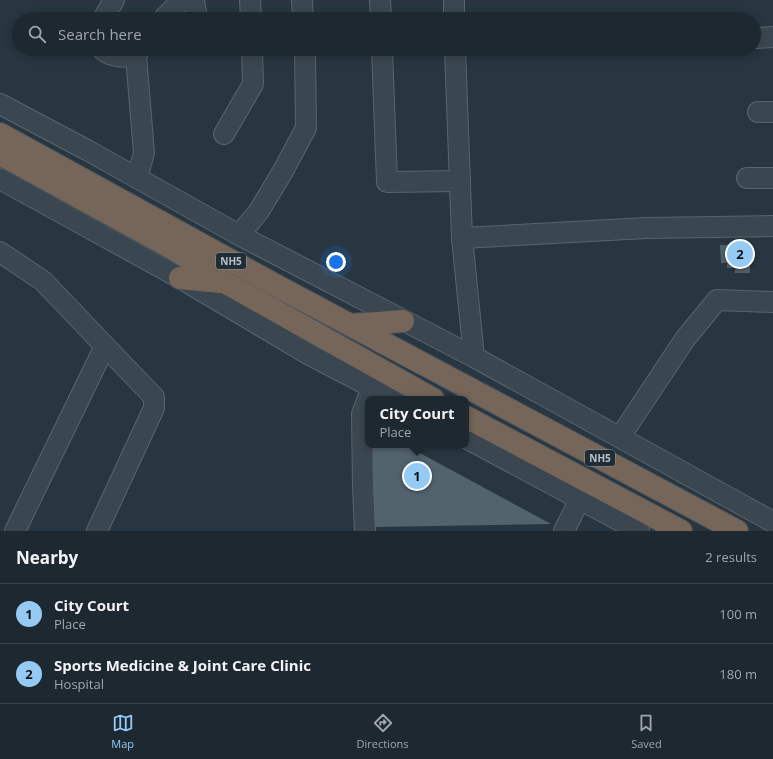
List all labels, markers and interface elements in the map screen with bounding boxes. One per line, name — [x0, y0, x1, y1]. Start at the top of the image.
search box — [12, 12, 761, 56]
icon: search — [26, 23, 48, 45]
text: Search here — [58, 24, 142, 44]
pin: 2 — [727, 239, 753, 269]
your location — [326, 252, 346, 272]
road number: NH5 — [216, 253, 246, 269]
popup — [365, 396, 469, 448]
text: City Court — [379, 403, 455, 423]
text: Place — [379, 423, 411, 441]
road number: NH5 — [585, 450, 615, 466]
pin: 1 — [404, 461, 430, 491]
text: Nearby — [16, 546, 78, 569]
text: 2 results — [705, 548, 757, 566]
text: City Court — [54, 595, 129, 615]
text: 1 — [25, 605, 33, 623]
text: 100 m — [719, 605, 757, 623]
text: Place — [54, 615, 86, 633]
text: Sports Medicine & Joint Care Clinic — [54, 655, 311, 675]
text: 2 — [25, 665, 33, 683]
text: 180 m — [719, 665, 757, 683]
text: Hospital — [54, 675, 104, 693]
tab: Map — [111, 712, 134, 751]
tab: Directions — [357, 712, 409, 751]
tab: Saved — [631, 712, 662, 751]

